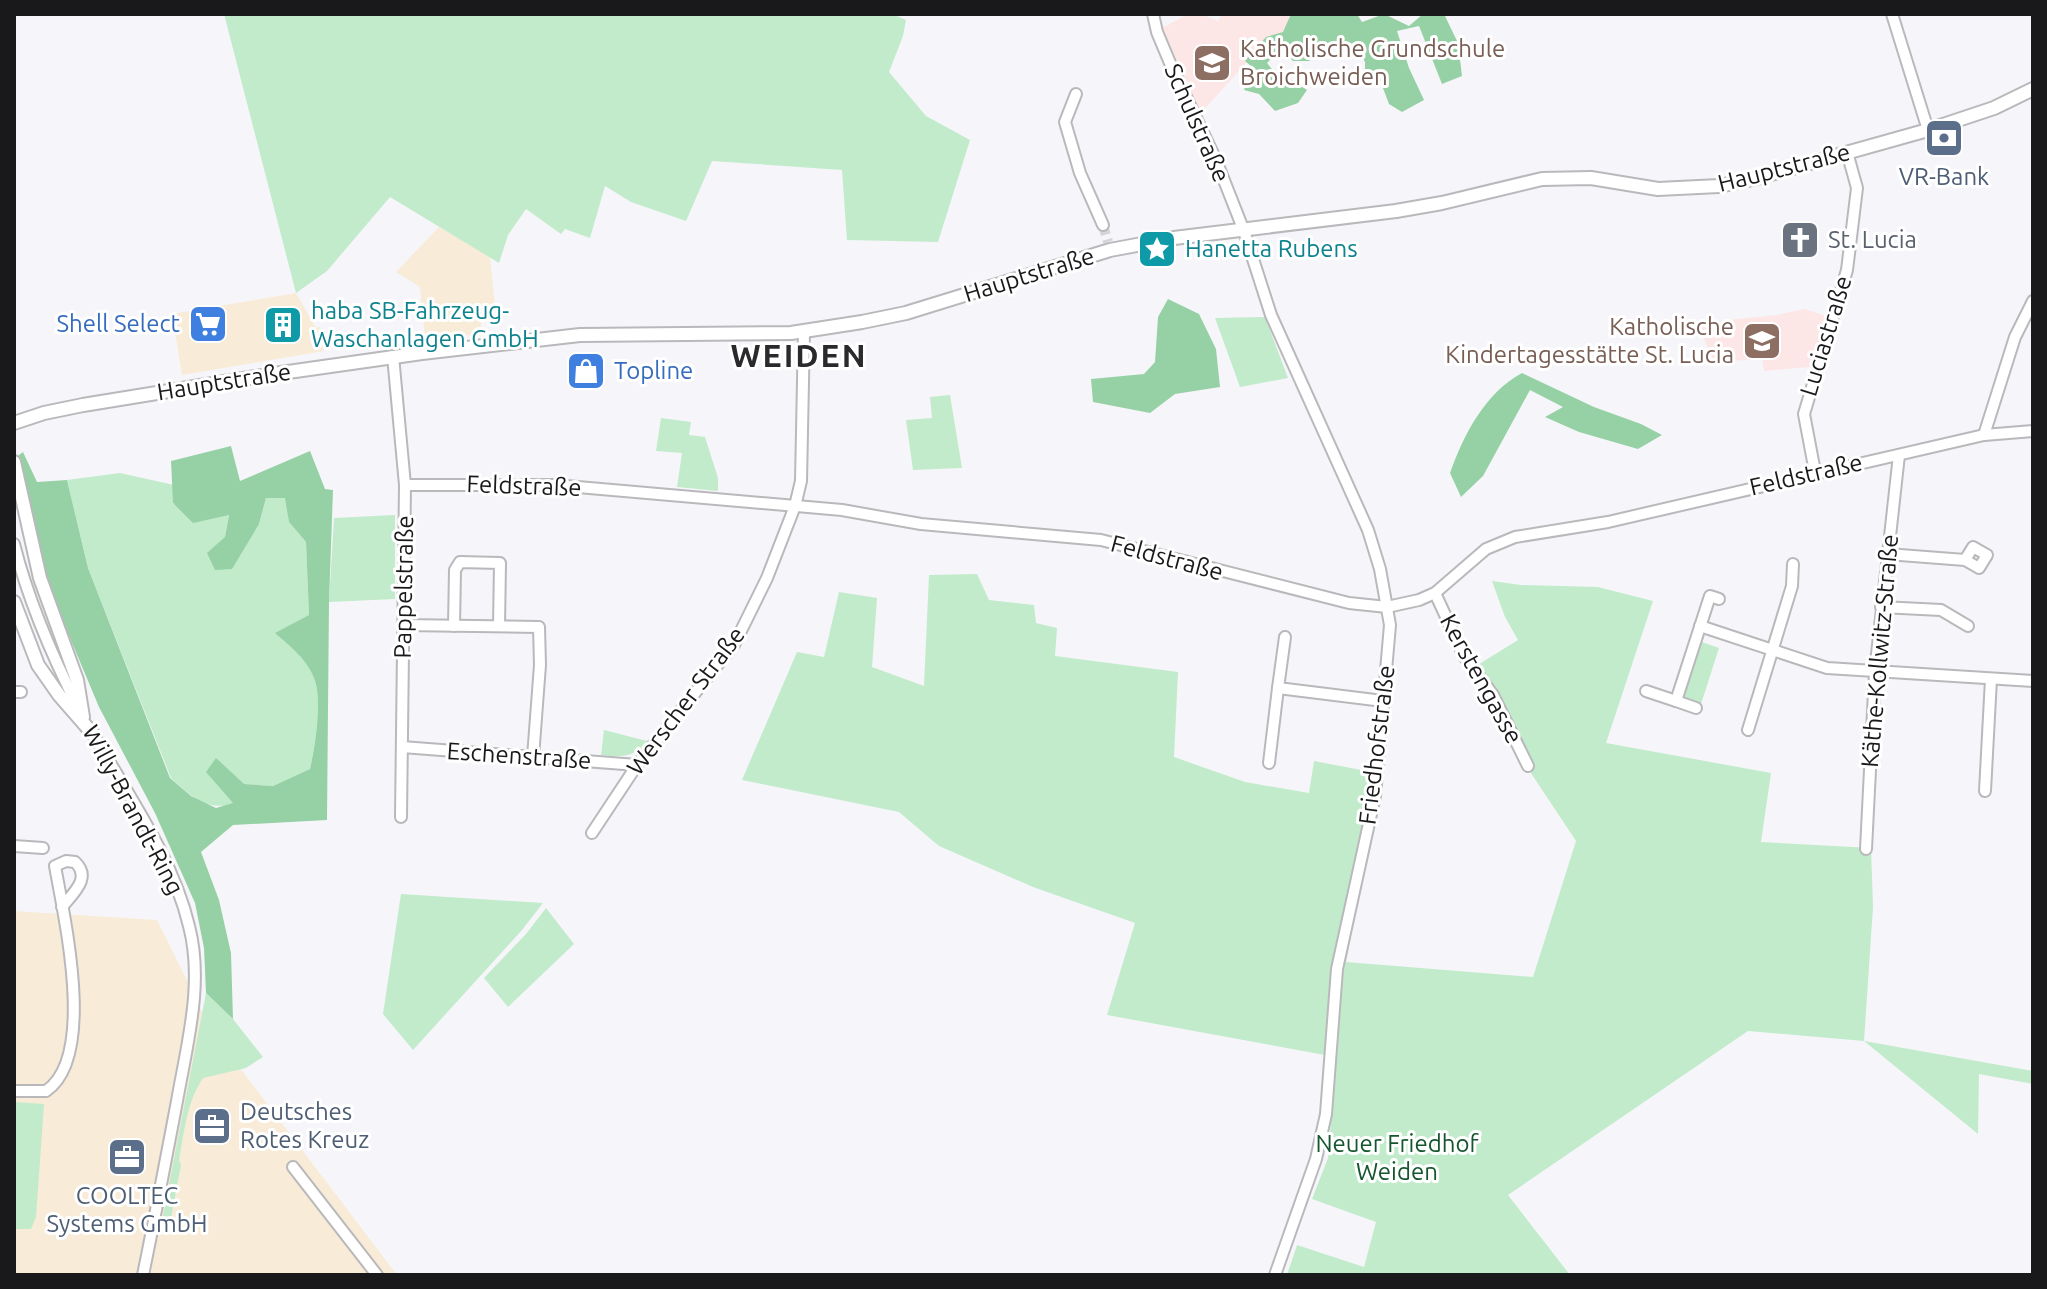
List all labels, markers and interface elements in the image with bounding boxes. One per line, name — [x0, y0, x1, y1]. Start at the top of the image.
place label: Katholische Grundschule Broichweiden — [1240, 35, 1505, 90]
school or university icon: Katholische Grundschule Broichweiden — [1191, 42, 1233, 84]
street label: Schulstraße — [1159, 60, 1235, 186]
bank icon: VR-Bank — [1923, 117, 1965, 159]
street label: Hauptstraße — [1715, 138, 1853, 197]
place label: VR-Bank — [1899, 163, 1989, 190]
church icon: St. Lucia — [1779, 219, 1821, 261]
place label: St. Lucia — [1828, 226, 1917, 253]
place icon: Hanetta Rubens — [1136, 228, 1178, 270]
place label: Hanetta Rubens — [1185, 235, 1358, 262]
street label: Hauptstraße — [960, 242, 1097, 307]
street label: Luciastraße — [1794, 273, 1857, 399]
place label: haba SB-Fahrzeug- Waschanlagen GmbH — [311, 297, 539, 352]
supermarket icon: Shell Select — [187, 303, 229, 345]
building icon: haba SB-Fahrzeug- Waschanlagen GmbH — [262, 304, 304, 346]
place label: Shell Select — [56, 310, 181, 337]
place label: Katholische Kindertagesstätte St. Lucia — [1445, 313, 1734, 368]
school or university icon: Katholische Kindertagesstätte St. Lucia — [1741, 320, 1783, 362]
district label: WEIDEN — [730, 337, 868, 373]
shop icon: Topline — [565, 350, 607, 392]
place label: Topline — [614, 357, 693, 384]
street label: Hauptstraße — [155, 358, 293, 405]
street label: Feldstraße — [1747, 448, 1865, 501]
street label: Feldstraße — [466, 470, 582, 501]
street label: Pappelstraße — [389, 515, 418, 659]
street label: Feldstraße — [1108, 530, 1226, 585]
street label: Käthe-Kollwitz-Straße — [1856, 533, 1903, 769]
street label: Kerstengasse — [1435, 609, 1528, 748]
street label: Werscher Straße — [621, 621, 750, 780]
street label: Friedhofstraße — [1353, 664, 1400, 826]
street label: Willy-Brandt-Ring — [77, 720, 189, 899]
street label: Eschenstraße — [446, 737, 592, 774]
place label: Deutsches Rotes Kreuz — [240, 1098, 369, 1153]
office icon: Deutsches Rotes Kreuz — [191, 1105, 233, 1147]
park label: Neuer Friedhof Weiden — [1315, 1130, 1479, 1185]
office icon: COOLTEC Systems GmbH — [106, 1136, 148, 1178]
place label: COOLTEC Systems GmbH — [47, 1182, 207, 1237]

